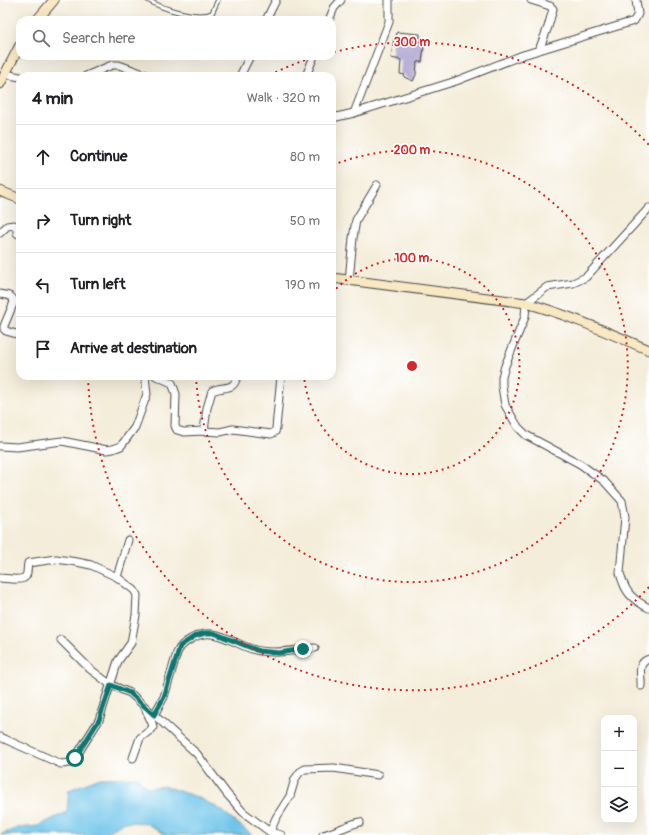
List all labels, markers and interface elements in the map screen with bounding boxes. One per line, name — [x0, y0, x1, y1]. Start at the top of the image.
search box — [16, 16, 336, 60]
icon: search — [30, 27, 52, 49]
text: Search here — [62, 29, 135, 48]
text: 300 m — [394, 35, 431, 50]
text: 4 min — [32, 88, 73, 109]
text: Walk · 320 m — [247, 90, 320, 106]
text: 200 m — [394, 143, 431, 158]
icon: ahead — [32, 146, 54, 168]
text: Continue — [70, 147, 128, 166]
text: 80 m — [290, 149, 320, 165]
icon: right — [32, 210, 54, 232]
text: Turn right — [70, 211, 131, 230]
text: 50 m — [290, 213, 320, 229]
text: 100 m — [395, 251, 430, 266]
icon: left — [32, 274, 54, 296]
text: Turn left — [70, 275, 126, 294]
text: 190 m — [285, 277, 320, 293]
icon: arrive — [32, 338, 54, 360]
text: Arrive at destination — [70, 339, 197, 358]
centre of rings — [405, 359, 419, 373]
route end — [294, 640, 312, 658]
map controls — [601, 715, 637, 823]
button: + — [601, 715, 637, 751]
route start — [66, 749, 84, 767]
button: − — [601, 751, 637, 787]
button: layers — [601, 787, 637, 823]

